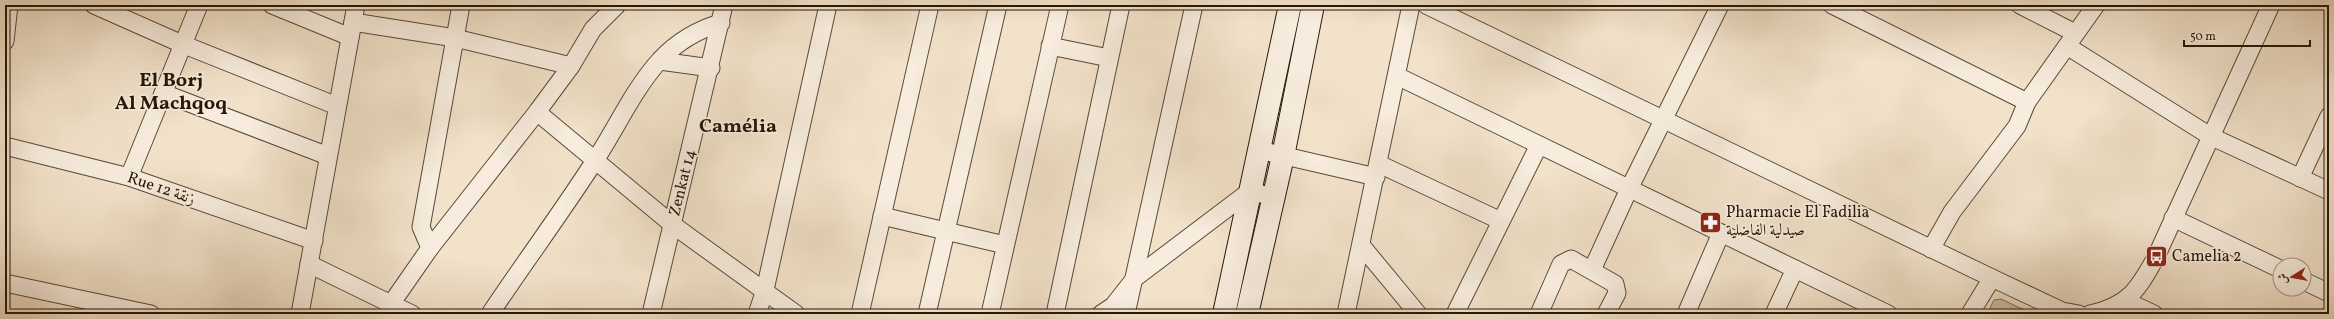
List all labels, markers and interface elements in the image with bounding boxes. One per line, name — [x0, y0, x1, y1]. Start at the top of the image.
scale bar — [2184, 22, 2310, 48]
text: 50 m — [2190, 29, 2216, 45]
district label: El Borj Al Machqoq — [115, 67, 227, 118]
district label: Camélia — [699, 113, 777, 141]
street label: Zenkat 14 — [664, 147, 702, 219]
street label: Rue 12 زنقة — [124, 167, 198, 211]
place label: Pharmacie El Fadilia صيدلية الفاضلية — [1726, 202, 1870, 242]
pharmacy icon: Pharmacie El Fadilia صيدلية الفاضلية — [1697, 209, 1723, 235]
bus stop icon: Camelia 2 — [2143, 244, 2169, 270]
place label: Camelia 2 — [2172, 246, 2242, 268]
north arrow — [2272, 257, 2312, 297]
text: ش — [2275, 272, 2292, 285]

